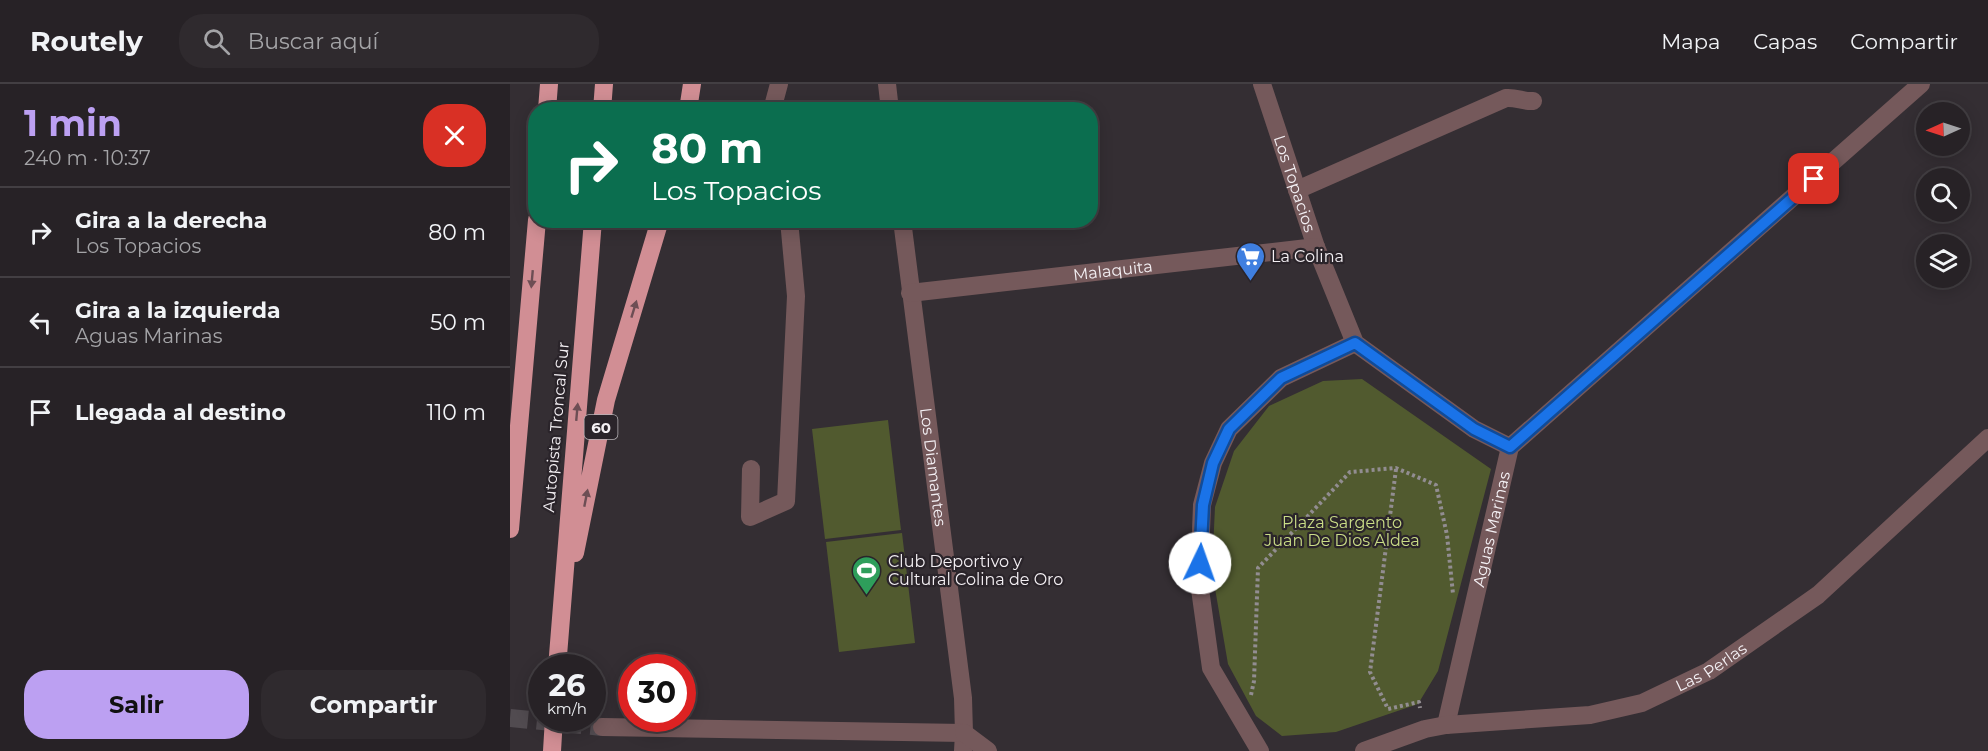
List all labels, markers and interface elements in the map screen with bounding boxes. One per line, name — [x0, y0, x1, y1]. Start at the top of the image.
search box — [179, 14, 599, 68]
text: Routely — [30, 24, 143, 58]
icon: search — [200, 25, 233, 58]
text: Buscar aquí — [248, 28, 378, 55]
text: Mapa — [1661, 29, 1720, 54]
text: Capas — [1753, 29, 1817, 54]
text: Compartir — [1850, 29, 1958, 54]
text: 1 min — [24, 101, 122, 145]
north arrow — [1916, 102, 1970, 156]
map controls — [1916, 102, 1970, 288]
button: close — [423, 104, 486, 167]
text: 80 m — [651, 122, 763, 174]
icon: right — [552, 126, 630, 204]
street label: Los Topacios — [1270, 133, 1320, 235]
text: 240 m · 10:37 — [24, 146, 151, 170]
pin — [1788, 153, 1839, 204]
icon: arrive — [1797, 162, 1830, 195]
button: search — [1916, 168, 1970, 222]
text: Los Topacios — [651, 174, 821, 207]
text: Gira a la derecha — [75, 207, 267, 234]
icon: right — [24, 216, 57, 249]
text: 80 m — [428, 219, 486, 246]
text: Los Topacios — [75, 234, 201, 258]
button: layers — [1916, 234, 1970, 288]
supermarket icon: La Colina — [1234, 240, 1266, 282]
place label: La Colina — [1271, 247, 1344, 266]
street label: Malaquita — [1072, 256, 1153, 284]
one-way arrow — [527, 269, 537, 288]
text: Gira a la izquierda — [75, 297, 281, 324]
one-way arrow — [630, 300, 639, 318]
icon: left — [24, 306, 57, 339]
text: 50 m — [430, 309, 486, 336]
text: Aguas Marinas — [75, 324, 222, 348]
street label: Autopista Troncal Sur — [539, 341, 573, 513]
icon: arrive — [24, 396, 57, 429]
text: Llegada al destino — [75, 399, 286, 426]
text: 110 m — [426, 399, 486, 426]
one-way arrow — [572, 402, 582, 421]
street label: Los Diamantes — [917, 407, 951, 528]
road number: 60 — [584, 415, 617, 439]
street label: Aguas Marinas — [1469, 469, 1514, 589]
one-way arrow — [582, 488, 591, 507]
park label: Plaza Sargento Juan De Dios Aldea — [1263, 513, 1420, 550]
position arrow — [1168, 531, 1232, 595]
place label: Club Deportivo y Cultural Colina de Oro — [888, 552, 1063, 589]
sports icon: Club Deportivo y Cultural Colina de Oro — [851, 554, 883, 596]
street label: Las Perlas — [1672, 638, 1750, 695]
speed limit sign: 30 — [618, 654, 696, 732]
text: 26 — [549, 667, 585, 704]
button: Salir — [24, 670, 249, 739]
button: Compartir — [261, 670, 486, 739]
text: km/h — [547, 699, 587, 718]

